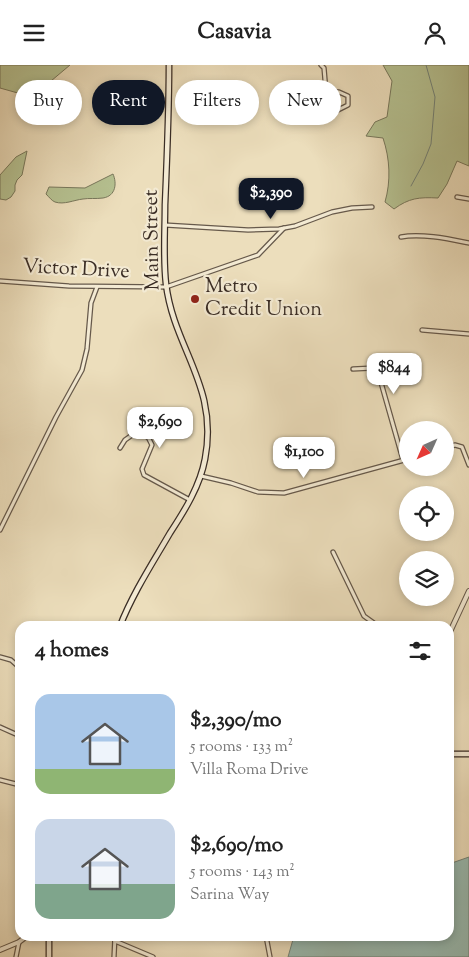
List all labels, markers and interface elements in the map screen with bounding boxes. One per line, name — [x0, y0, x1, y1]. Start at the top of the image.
text: Casavia — [198, 17, 271, 49]
icon: menu — [20, 19, 48, 47]
icon: person — [421, 19, 449, 47]
chip: Buy — [15, 80, 82, 125]
chip: Rent — [92, 80, 165, 125]
chip: Filters — [175, 80, 259, 125]
chip: New — [269, 80, 341, 125]
pin: $2,390 — [230, 177, 312, 220]
text: $2,390 — [250, 182, 292, 205]
street label: Main Street — [138, 189, 168, 291]
street label: Victor Drive — [22, 253, 130, 287]
place label: Metro Credit Union — [205, 273, 322, 325]
marker: Metro Credit Union — [189, 293, 201, 305]
pin: $844 — [364, 353, 424, 395]
text: $844 — [378, 357, 410, 380]
pin: $2,690 — [119, 407, 201, 449]
text: $2,690 — [138, 411, 182, 434]
north arrow — [399, 421, 454, 476]
map controls — [399, 421, 454, 606]
pin: $1,100 — [263, 437, 345, 479]
text: $1,100 — [284, 441, 324, 464]
button: locate — [399, 486, 454, 541]
button: layers — [399, 551, 454, 606]
text: 4 homes — [35, 636, 109, 666]
icon: filters — [406, 637, 434, 665]
text: $2,390/mo — [190, 706, 281, 736]
icon: home — [75, 714, 135, 774]
text: 5 rooms · 133 m² — [190, 736, 293, 759]
text: Villa Roma Drive — [190, 759, 309, 782]
text: $2,690/mo — [190, 831, 283, 861]
icon: home — [75, 839, 135, 899]
text: 5 rooms · 143 m² — [190, 861, 295, 884]
text: Sarina Way — [190, 884, 269, 907]

